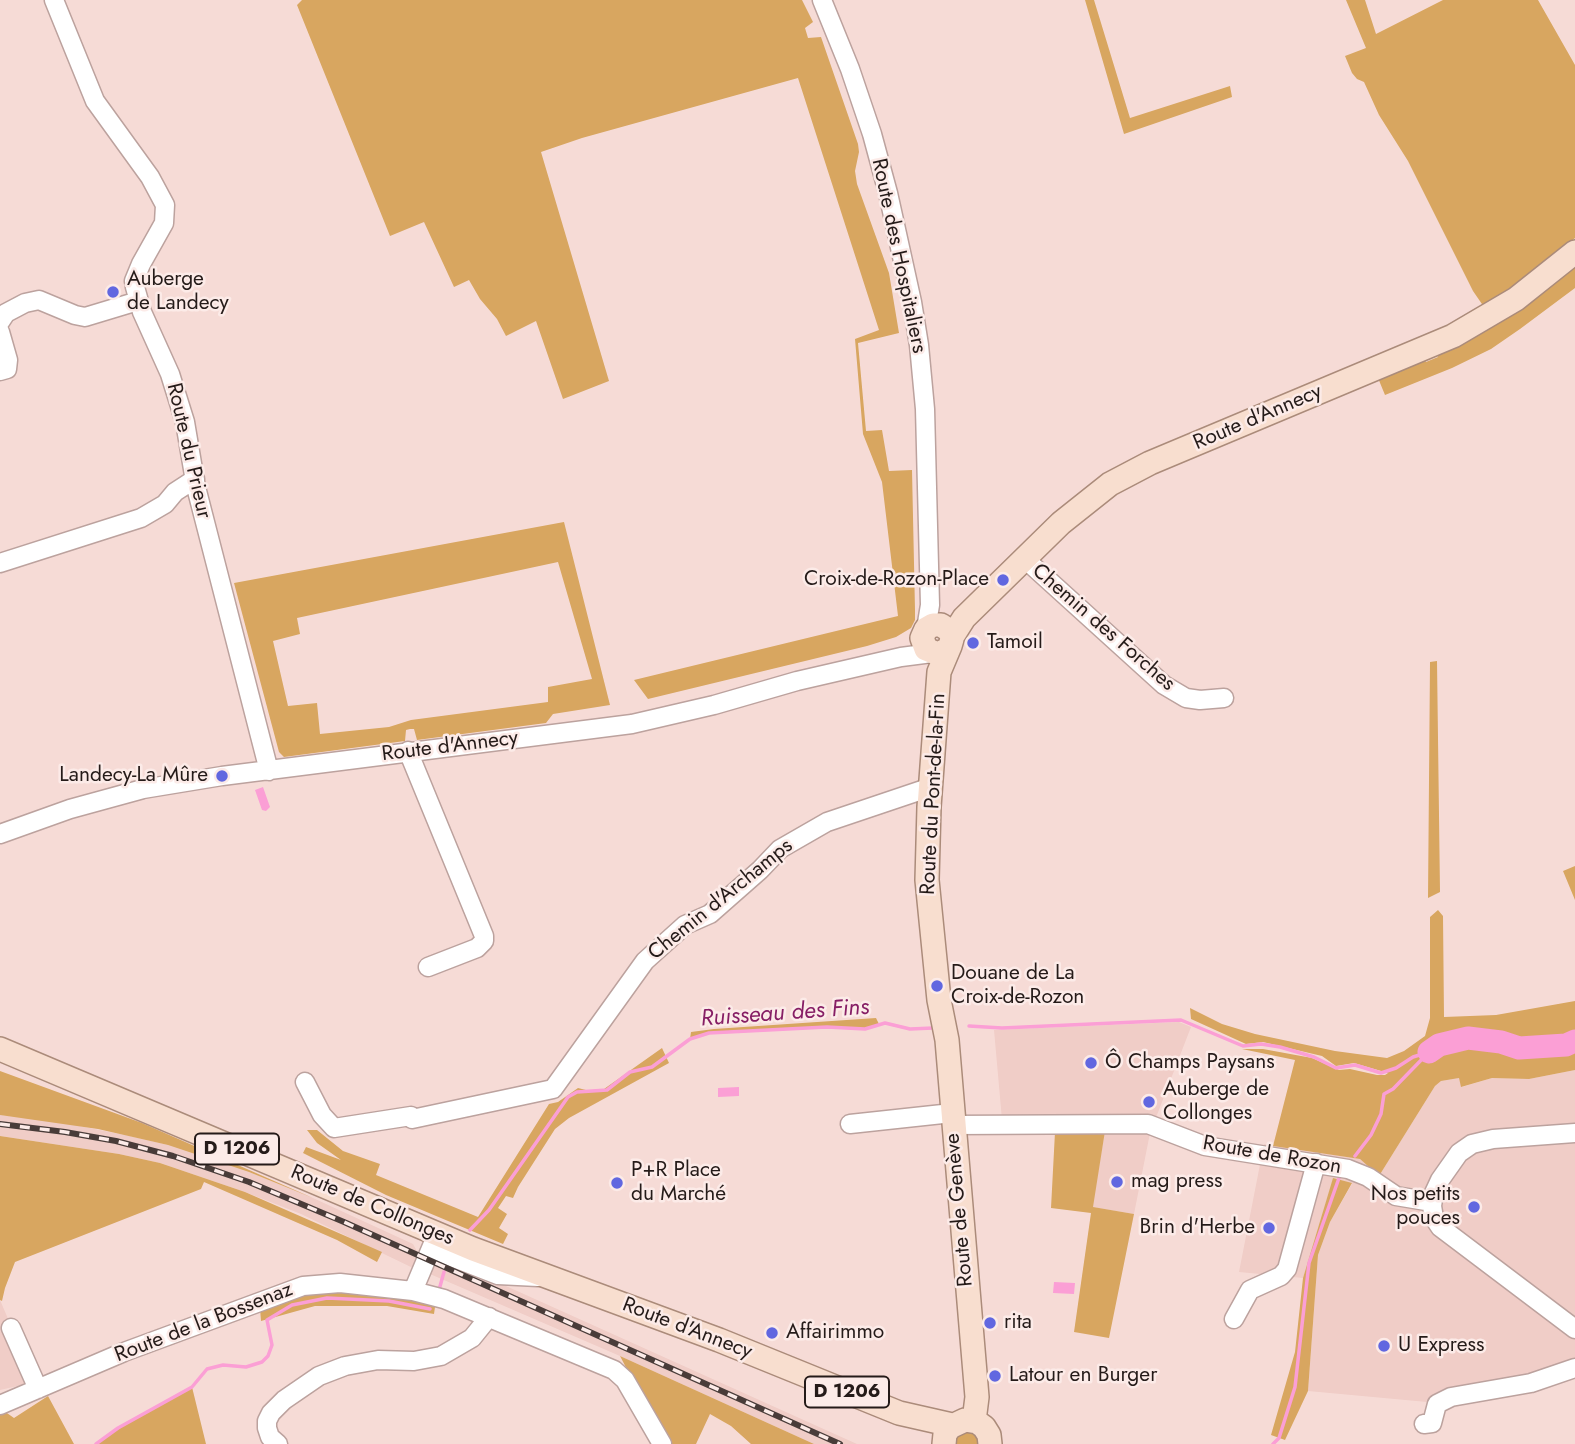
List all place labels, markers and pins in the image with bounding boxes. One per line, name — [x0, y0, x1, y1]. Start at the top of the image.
place label: Auberge de Landecy — [127, 267, 229, 317]
marker: Auberge de Landecy — [105, 284, 121, 300]
place label: Croix-de-Rozon-Place — [804, 567, 989, 593]
marker: Croix-de-Rozon-Place — [995, 572, 1011, 588]
place label: Tamoil — [987, 630, 1043, 656]
marker: Tamoil — [965, 635, 981, 651]
place label: Landecy-La Mûre — [59, 763, 208, 789]
marker: Landecy-La Mûre — [214, 768, 230, 784]
place label: Douane de La Croix-de-Rozon — [951, 961, 1084, 1011]
marker: Douane de La Croix-de-Rozon — [929, 978, 945, 994]
place label: Ô Champs Paysans — [1105, 1050, 1275, 1076]
marker: Ô Champs Paysans — [1083, 1055, 1099, 1071]
place label: Auberge de Collonges — [1163, 1077, 1269, 1127]
marker: Auberge de Collonges — [1141, 1094, 1157, 1110]
place label: P+R Place du Marché — [631, 1158, 726, 1208]
place label: mag press — [1131, 1169, 1222, 1195]
marker: mag press — [1109, 1174, 1125, 1190]
marker: P+R Place du Marché — [609, 1175, 625, 1191]
place label: Nos petits pouces — [1371, 1182, 1460, 1232]
marker: Nos petits pouces — [1466, 1199, 1482, 1215]
place label: Brin d'Herbe — [1140, 1215, 1255, 1241]
marker: Brin d'Herbe — [1261, 1220, 1277, 1236]
place label: rita — [1004, 1310, 1032, 1336]
marker: rita — [982, 1315, 998, 1331]
place label: Affairimmo — [786, 1320, 884, 1346]
marker: Affairimmo — [764, 1325, 780, 1341]
place label: U Express — [1398, 1333, 1484, 1359]
marker: U Express — [1376, 1338, 1392, 1354]
place label: Latour en Burger — [1009, 1363, 1157, 1389]
marker: Latour en Burger — [987, 1368, 1003, 1384]

